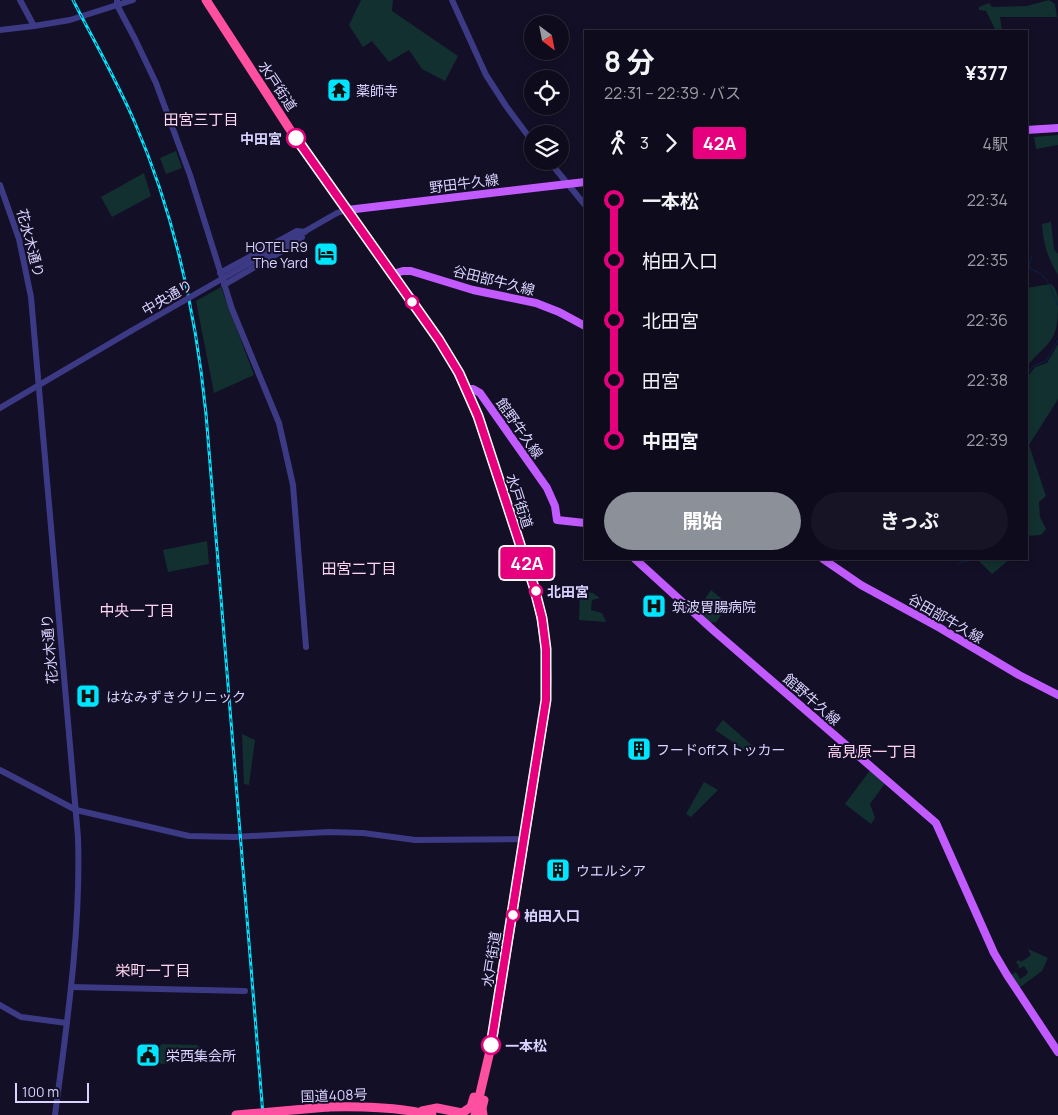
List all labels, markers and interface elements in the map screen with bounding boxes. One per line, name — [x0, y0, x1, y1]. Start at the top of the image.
north arrow — [524, 15, 569, 60]
map controls — [524, 15, 569, 170]
text: 8 分 — [604, 42, 655, 80]
street label: 水戸街道 — [254, 57, 302, 115]
text: ¥377 — [965, 60, 1008, 86]
button: locate — [524, 70, 569, 115]
temple icon: 薬師寺 — [326, 77, 352, 103]
place label: 薬師寺 — [356, 81, 398, 100]
text: 22:31 – 22:39 · バス — [604, 82, 741, 104]
district label: 田宮三丁目 — [163, 109, 239, 130]
button: layers — [524, 125, 569, 170]
marker: 中田宮 — [286, 128, 306, 148]
place label: 中田宮 — [240, 129, 282, 148]
icon: walk — [604, 129, 632, 157]
icon: forward — [657, 129, 685, 157]
text: 42A — [703, 131, 736, 155]
text: 3 — [640, 132, 649, 154]
text: 4駅 — [983, 133, 1008, 155]
street label: 野田牛久線 — [428, 169, 500, 197]
text: 一本松 — [642, 188, 699, 214]
text: 22:34 — [967, 189, 1008, 211]
street label: 花水木通り — [13, 207, 49, 279]
place label: HOTEL R9 The Yard — [245, 237, 308, 272]
hotel icon: HOTEL R9 The Yard — [313, 241, 339, 267]
text: 柏田入口 — [642, 248, 718, 274]
text: 22:35 — [967, 249, 1008, 271]
street label: 谷田部牛久線 — [451, 261, 537, 299]
street label: 中央通り — [138, 275, 196, 319]
unlabelled marker — [405, 295, 419, 309]
text: 北田宮 — [642, 308, 699, 334]
text: 22:36 — [966, 309, 1008, 331]
text: 田宮 — [642, 368, 680, 394]
text: 22:38 — [967, 369, 1008, 391]
street label: 館野牛久線 — [492, 394, 548, 462]
text: 中田宮 — [642, 428, 699, 454]
text: 22:39 — [966, 429, 1008, 451]
street label: 水戸街道 — [502, 471, 538, 531]
button: 開始 — [604, 492, 801, 550]
button: きっぷ — [811, 492, 1008, 550]
line badge: 42A — [498, 547, 556, 579]
text: 42A — [510, 551, 544, 575]
district label: 田宮二丁目 — [321, 558, 397, 579]
place label: 北田宮 — [547, 582, 589, 601]
marker: 北田宮 — [529, 584, 543, 598]
street label: 谷田部牛久線 — [905, 589, 987, 647]
hospital icon: 筑波胃腸病院 — [641, 593, 667, 619]
place label: 筑波胃腸病院 — [672, 597, 756, 616]
district label: 中央一丁目 — [99, 600, 175, 621]
street label: 花水木通り — [36, 613, 62, 685]
street label: 館野牛久線 — [779, 669, 845, 729]
hospital icon: はなみずきクリニック — [75, 683, 101, 709]
place label: はなみずきクリニック — [106, 687, 246, 706]
building icon: フードoffストッカー — [626, 736, 652, 762]
place label: フードoffストッカー — [656, 740, 786, 759]
district label: 高見原一丁目 — [827, 741, 917, 762]
building icon: ウエルシア — [545, 857, 571, 883]
place label: ウエルシア — [576, 861, 646, 880]
place label: 柏田入口 — [524, 906, 580, 925]
marker: 柏田入口 — [506, 908, 520, 922]
street label: 水戸街道 — [477, 930, 505, 988]
district label: 栄町一丁目 — [115, 960, 191, 981]
marker: 一本松 — [481, 1035, 501, 1055]
place label: 一本松 — [505, 1036, 547, 1055]
public building icon: 栄西集会所 — [135, 1042, 161, 1068]
place label: 栄西集会所 — [166, 1046, 236, 1065]
scale bar — [15, 1080, 89, 1103]
text: 100 m — [22, 1082, 59, 1101]
street label: 国道408号 — [300, 1084, 368, 1106]

